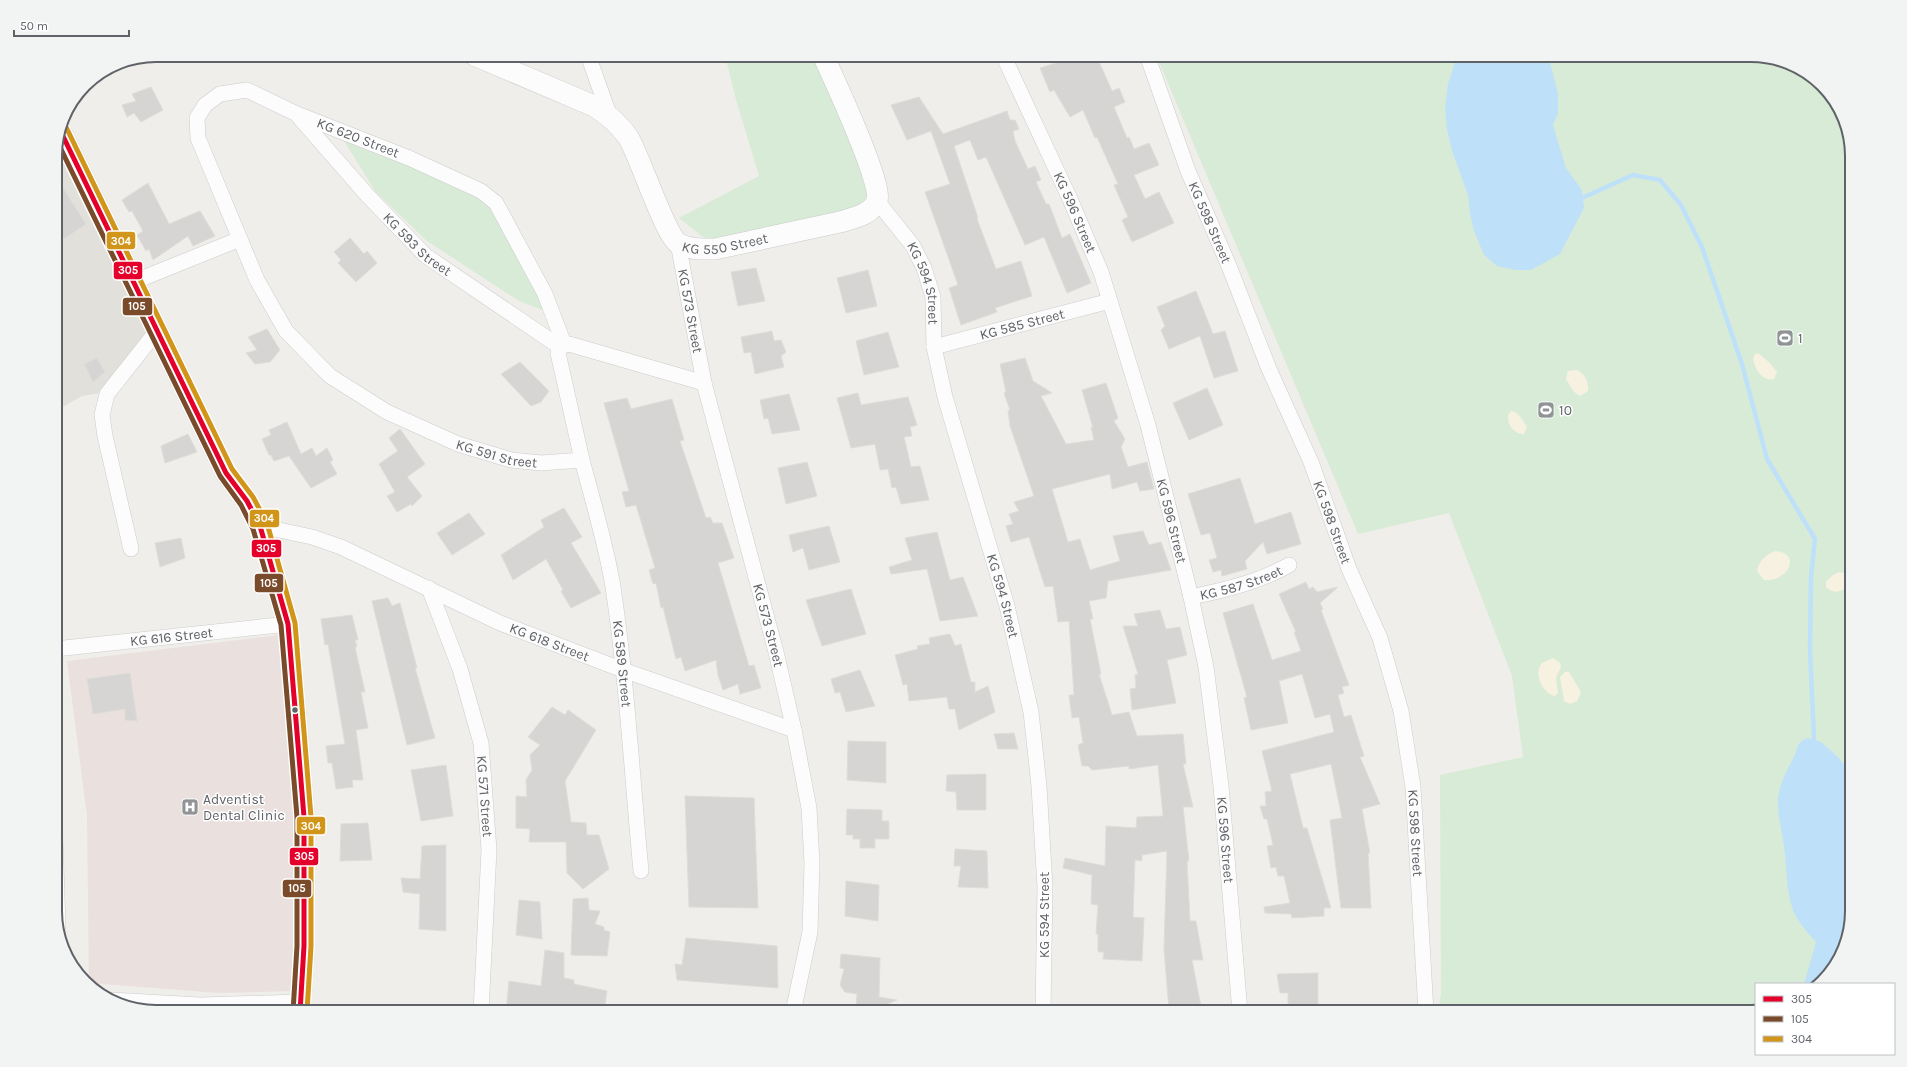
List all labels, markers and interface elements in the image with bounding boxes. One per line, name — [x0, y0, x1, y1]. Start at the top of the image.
scale bar — [14, 12, 129, 38]
text: 50 m — [20, 19, 48, 33]
street label: KG 620 Street — [314, 114, 402, 162]
street label: KG 596 Street — [1050, 169, 1100, 255]
street label: KG 598 Street — [1185, 179, 1235, 266]
street label: KG 593 Street — [380, 209, 455, 279]
street label: KG 550 Street — [680, 229, 769, 258]
line badge: 304 — [106, 231, 136, 250]
text: 304 — [111, 235, 132, 248]
street label: KG 594 Street — [904, 239, 942, 325]
line badge: 305 — [113, 261, 143, 280]
text: 305 — [118, 264, 138, 277]
street label: KG 573 Street — [674, 267, 707, 354]
line badge: 105 — [122, 297, 153, 316]
text: 105 — [128, 300, 146, 313]
street label: KG 585 Street — [978, 305, 1066, 343]
sports icon: 1 — [1775, 328, 1795, 348]
place label: 1 — [1798, 330, 1803, 347]
sports icon: 10 — [1536, 400, 1556, 420]
place label: 10 — [1559, 402, 1572, 419]
street label: KG 591 Street — [454, 435, 538, 471]
street label: KG 596 Street — [1153, 477, 1191, 565]
street label: KG 598 Street — [1310, 478, 1355, 566]
line badge: 304 — [249, 509, 280, 528]
text: 304 — [254, 512, 275, 525]
line badge: 305 — [251, 539, 282, 558]
text: 305 — [256, 542, 276, 555]
street label: KG 594 Street — [983, 552, 1022, 640]
street label: KG 587 Street — [1198, 561, 1285, 603]
line badge: 105 — [254, 573, 284, 593]
text: 105 — [260, 577, 278, 590]
street label: KG 573 Street — [750, 582, 788, 668]
street label: KG 618 Street — [507, 619, 592, 665]
street label: KG 589 Street — [609, 619, 635, 708]
street label: KG 616 Street — [129, 624, 214, 649]
unlabelled marker — [290, 705, 300, 715]
street label: KG 571 Street — [473, 755, 497, 838]
street label: KG 598 Street — [1405, 789, 1427, 877]
place label: Adventist Dental Clinic — [203, 791, 285, 824]
street label: KG 596 Street — [1213, 796, 1238, 884]
hospital icon: Adventist Dental Clinic — [180, 797, 200, 817]
line badge: 304 — [296, 816, 326, 835]
text: 304 — [301, 820, 322, 833]
line badge: 305 — [289, 847, 319, 866]
text: 305 — [294, 850, 314, 863]
street label: KG 594 Street — [1036, 872, 1053, 958]
line badge: 105 — [282, 879, 312, 898]
text: 105 — [288, 882, 306, 895]
legend — [1755, 983, 1895, 1055]
text: 305 — [1791, 992, 1812, 1006]
text: 105 — [1791, 1012, 1809, 1026]
text: 304 — [1791, 1032, 1812, 1046]

